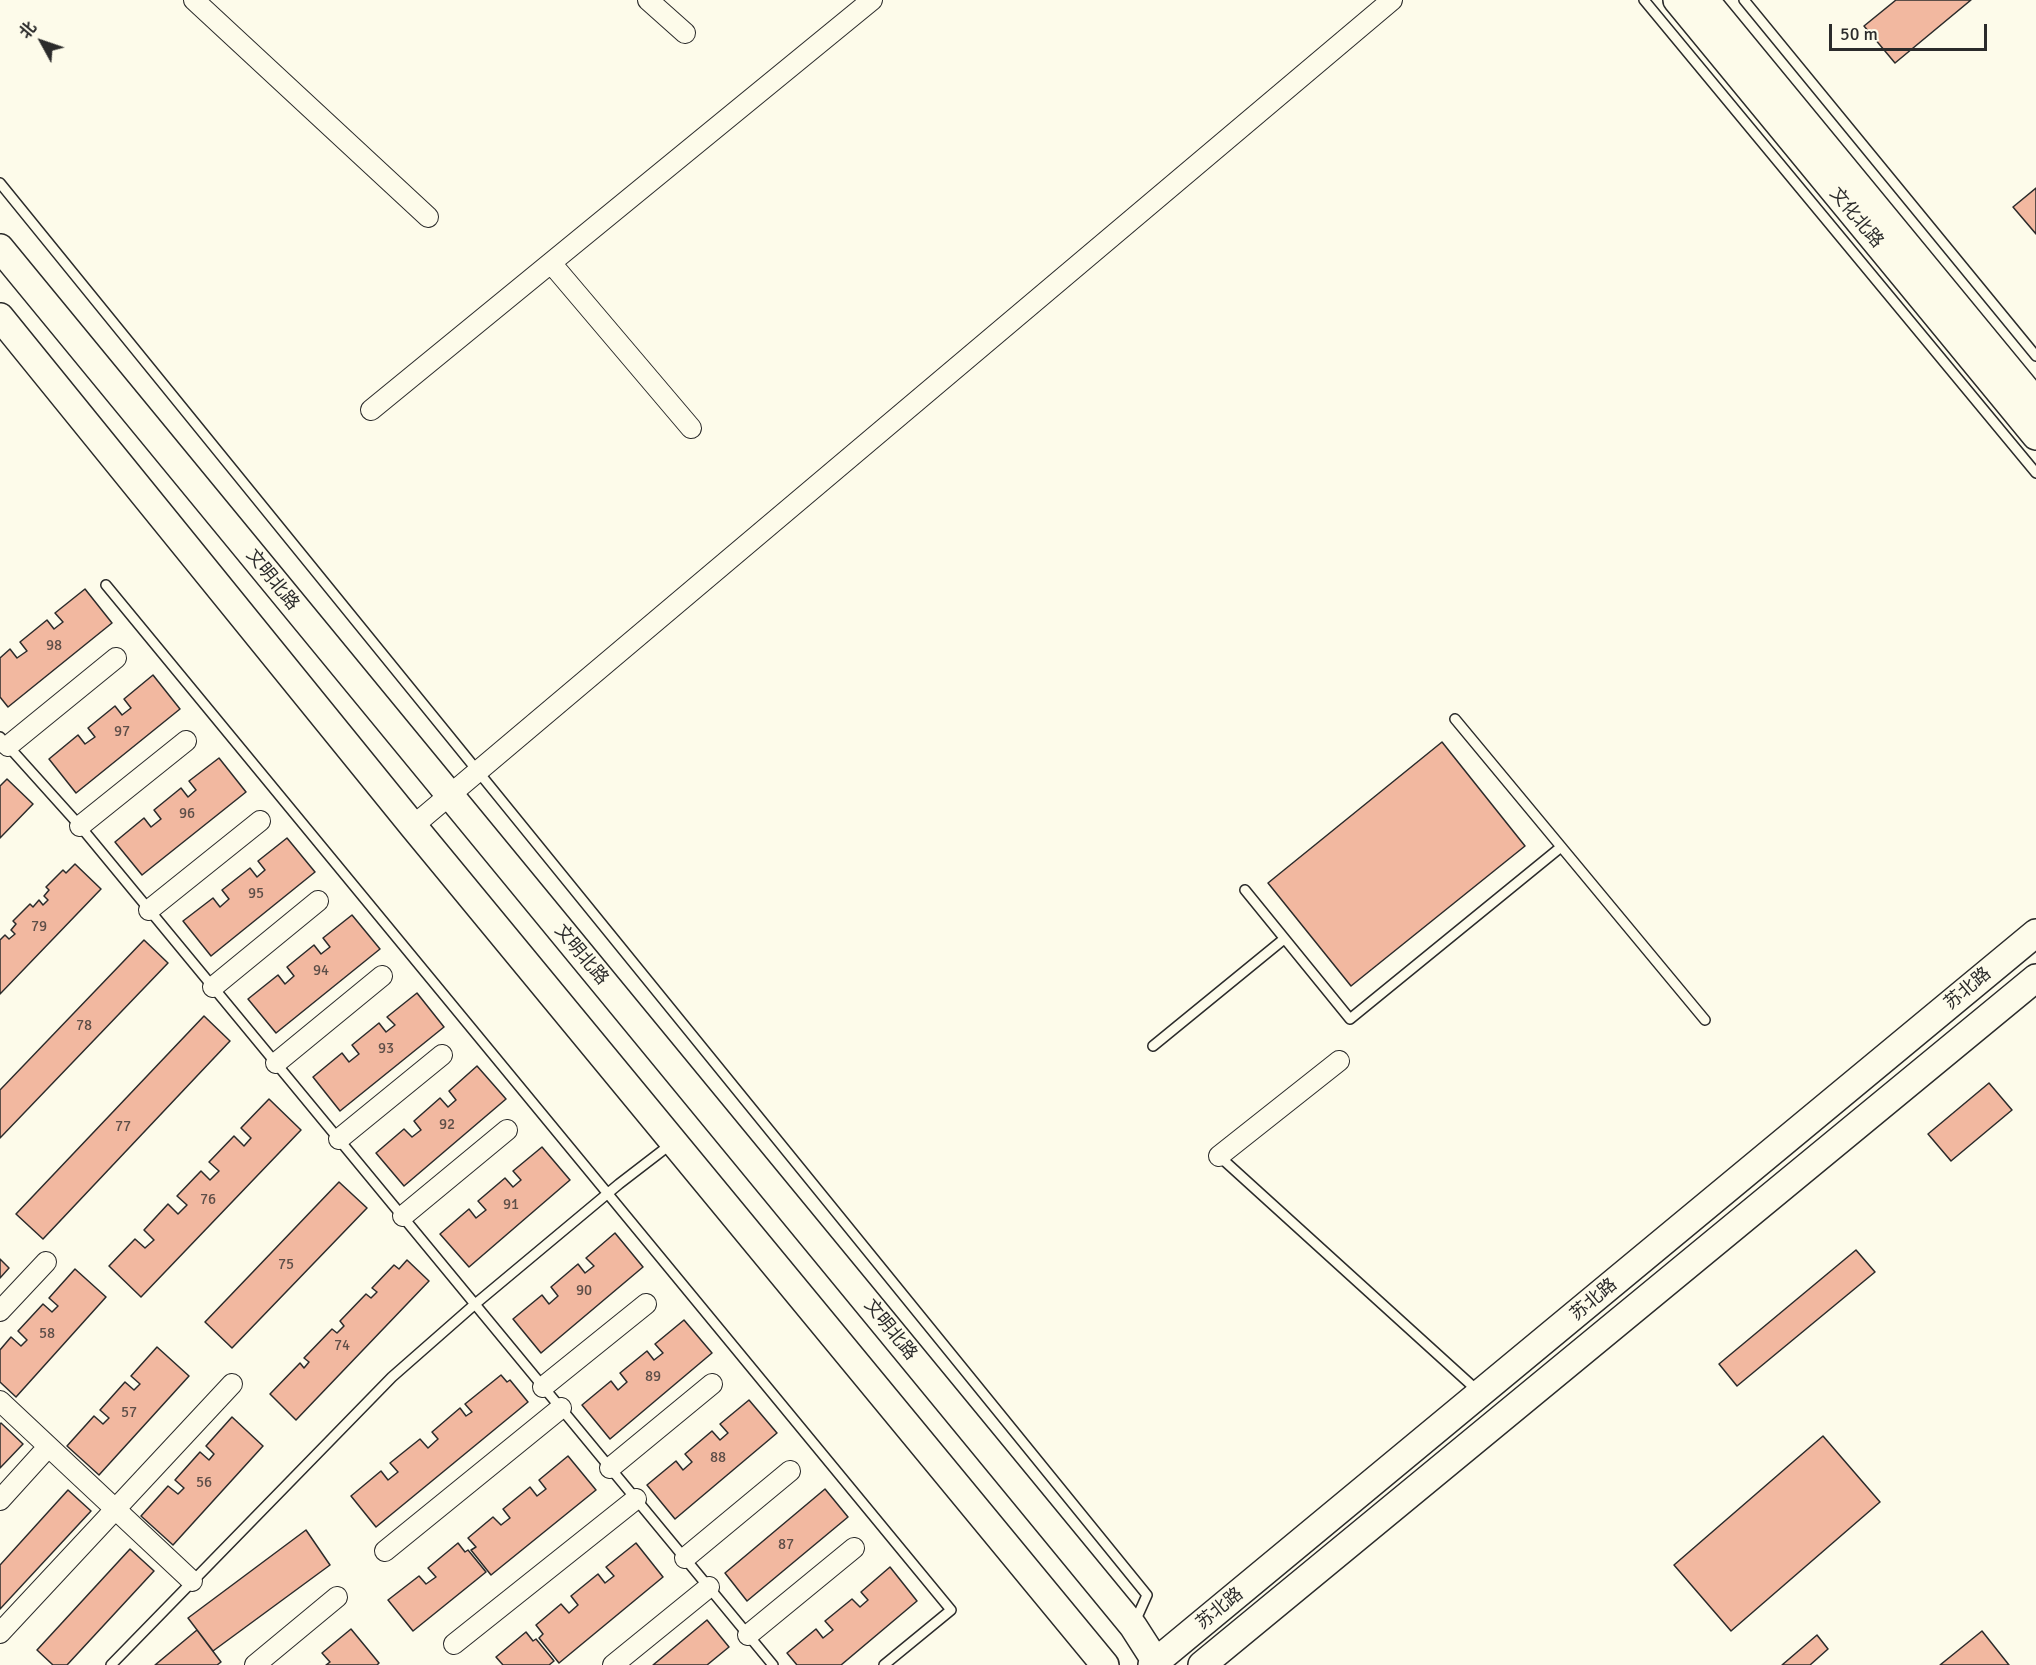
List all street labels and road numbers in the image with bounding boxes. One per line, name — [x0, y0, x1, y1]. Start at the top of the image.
street label: 文化北路 — [1825, 183, 1887, 253]
street label: 文明北路 — [241, 545, 303, 615]
street label: 文明北路 — [550, 920, 612, 990]
street label: 苏北路 — [1940, 963, 1996, 1015]
street label: 苏北路 — [1566, 1274, 1622, 1326]
street label: 文明北路 — [859, 1295, 921, 1365]
street label: 苏北路 — [1192, 1584, 1248, 1634]

